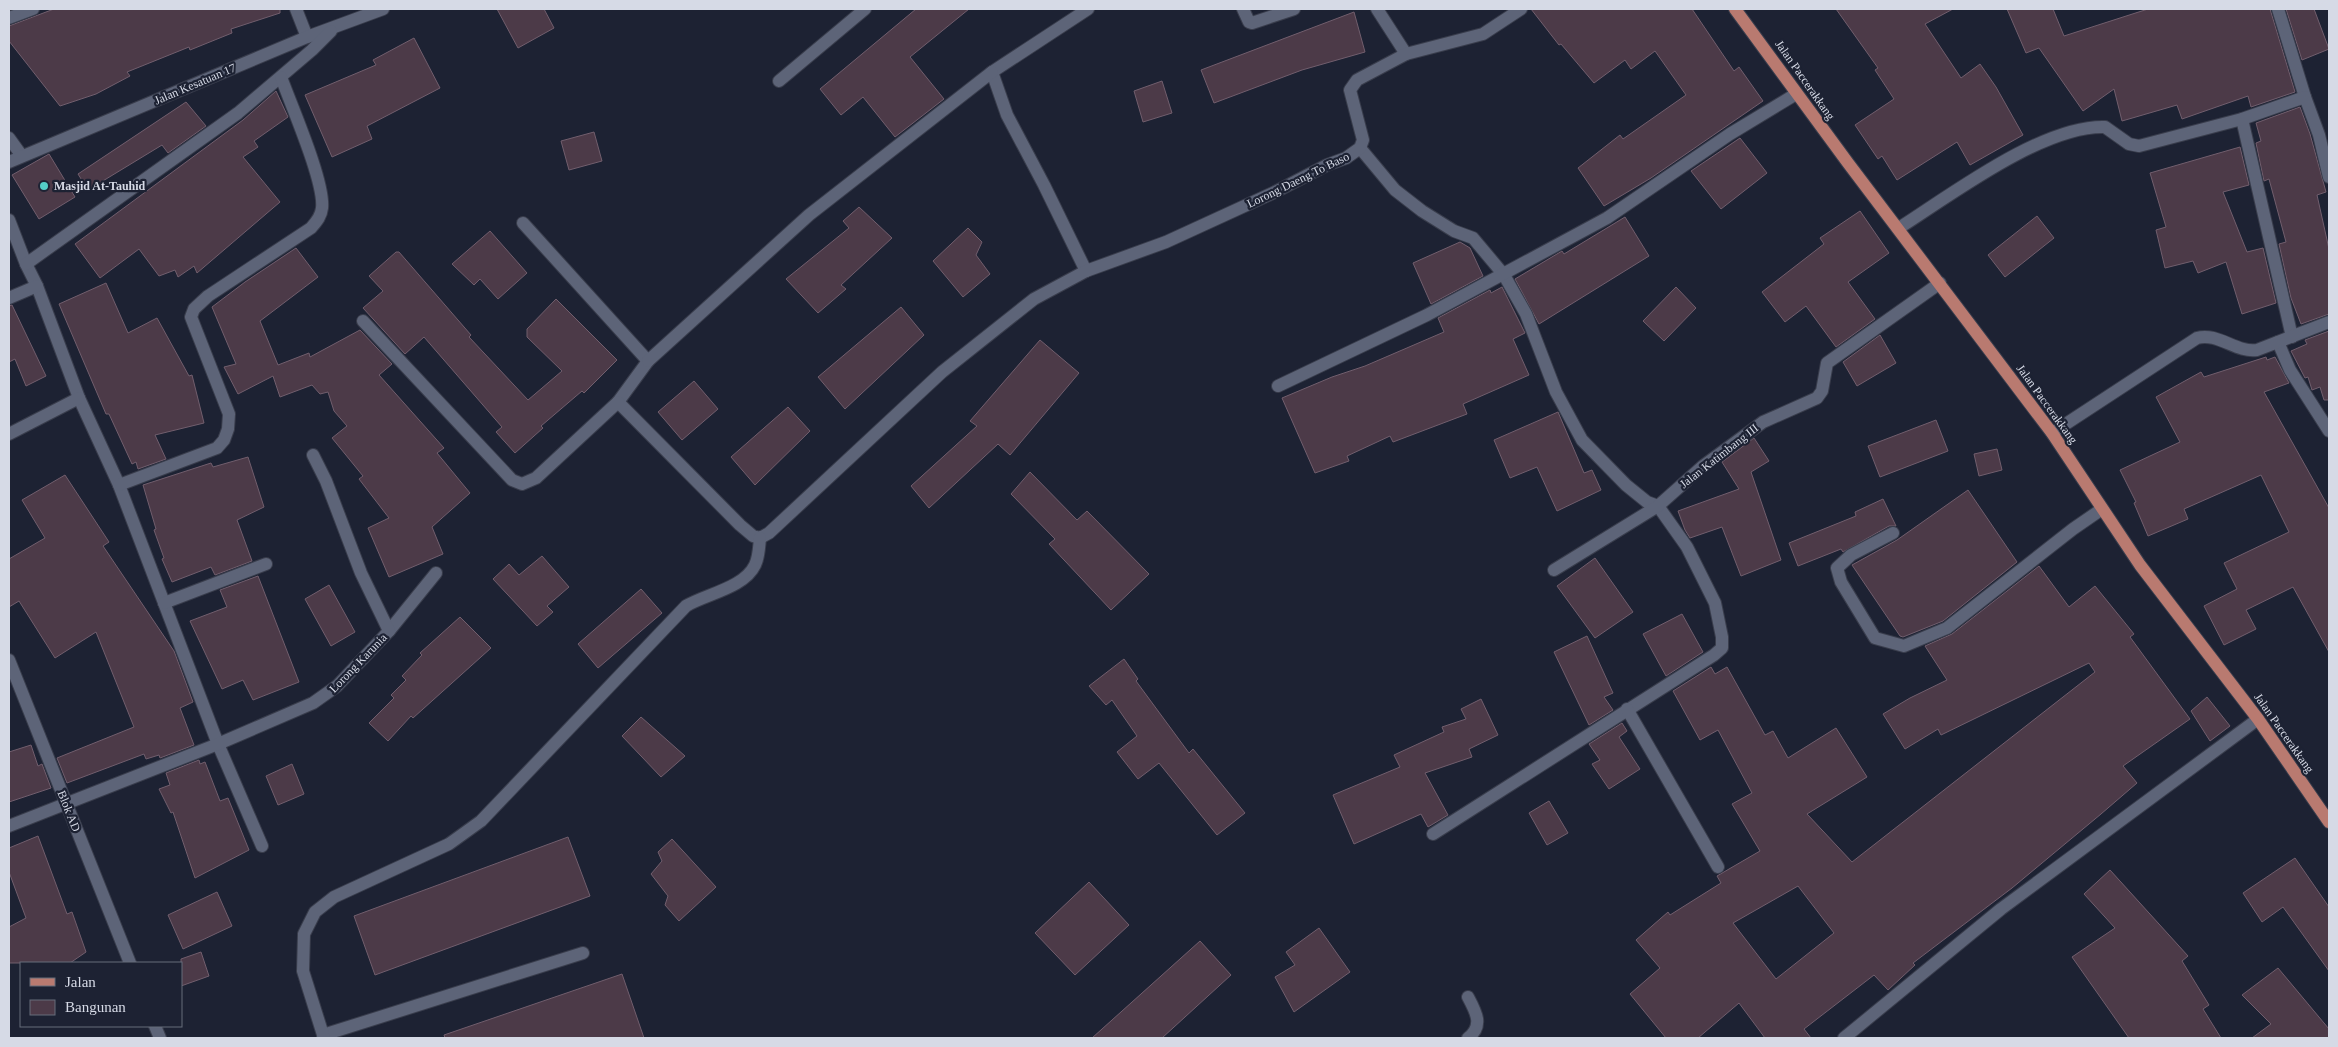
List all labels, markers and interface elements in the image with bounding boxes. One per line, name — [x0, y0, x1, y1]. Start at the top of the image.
street label: Jalan Paccerakkang — [1772, 37, 1838, 123]
street label: Jalan Kesatuan 17 — [152, 60, 238, 108]
street label: Lorong Daeng To Baso — [1245, 149, 1351, 211]
place label: Masjid At-Tauhid — [54, 179, 146, 193]
marker: Masjid At-Tauhid — [38, 180, 50, 192]
street label: Jalan Paccerakkang — [2014, 362, 2080, 446]
street label: Jalan Katimbang III — [1677, 421, 1761, 491]
street label: Lorong Karunia — [326, 630, 390, 696]
street label: Jalan Paccerakkang — [2251, 690, 2317, 776]
street label: Blok AD — [54, 788, 84, 834]
legend — [20, 962, 182, 1027]
text: Jalan — [65, 974, 96, 990]
text: Bangunan — [65, 999, 126, 1015]

